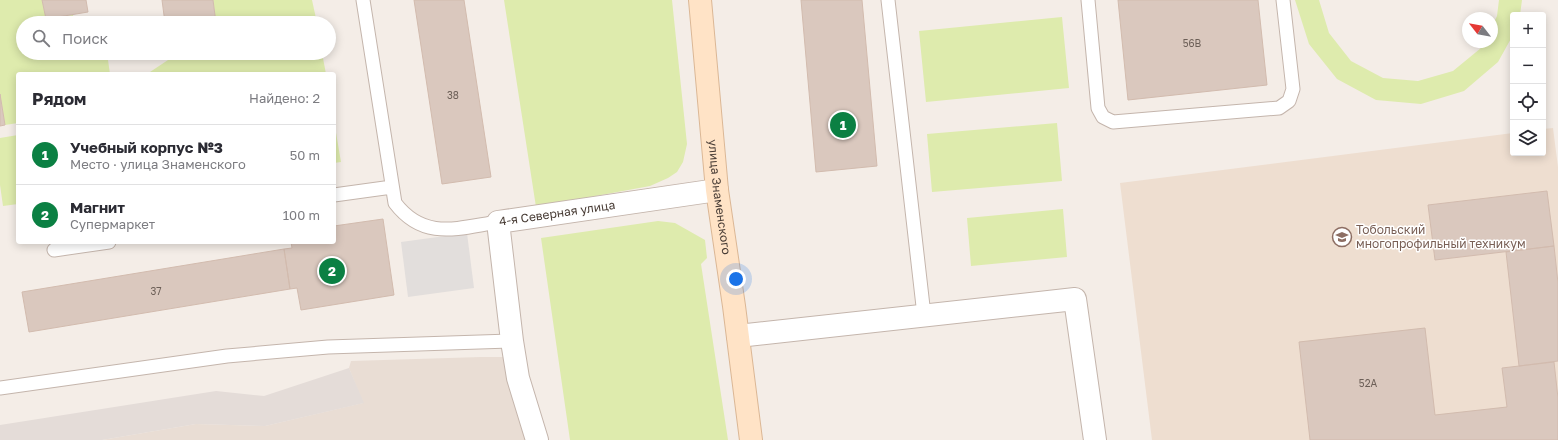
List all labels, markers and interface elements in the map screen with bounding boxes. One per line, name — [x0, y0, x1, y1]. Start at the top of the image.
north arrow — [1462, 12, 1498, 48]
map controls — [1510, 12, 1546, 156]
button: + — [1510, 12, 1546, 48]
search box — [16, 16, 336, 60]
icon: search — [30, 27, 52, 49]
text: Поиск — [62, 29, 108, 47]
house number: 56В — [1183, 37, 1202, 49]
button: − — [1510, 48, 1546, 84]
button: locate — [1510, 84, 1546, 120]
text: Рядом — [32, 88, 86, 109]
house number: 38 — [447, 89, 459, 101]
text: Найдено: 2 — [249, 90, 320, 106]
pin: 1 — [830, 110, 856, 140]
button: layers — [1510, 120, 1546, 156]
text: Учебный корпус №3 — [70, 138, 223, 156]
street label: улица Знаменского — [706, 139, 734, 256]
text: 1 — [42, 147, 48, 163]
text: 50 m — [290, 147, 320, 163]
text: Место · улица Знаменского — [70, 156, 246, 172]
street label: 4-я Северная улица — [498, 197, 616, 229]
text: Магнит — [70, 198, 125, 216]
text: 2 — [41, 207, 49, 223]
text: 100 m — [283, 207, 320, 223]
text: Супермаркет — [70, 216, 155, 232]
place label: Тобольский многопрофильный техникум — [1356, 222, 1526, 251]
school or university icon: Тобольский многопрофильный техникум — [1331, 226, 1353, 248]
pin: 2 — [319, 256, 345, 286]
your location — [726, 269, 746, 289]
house number: 37 — [150, 285, 162, 297]
house number: 52А — [1359, 377, 1377, 389]

